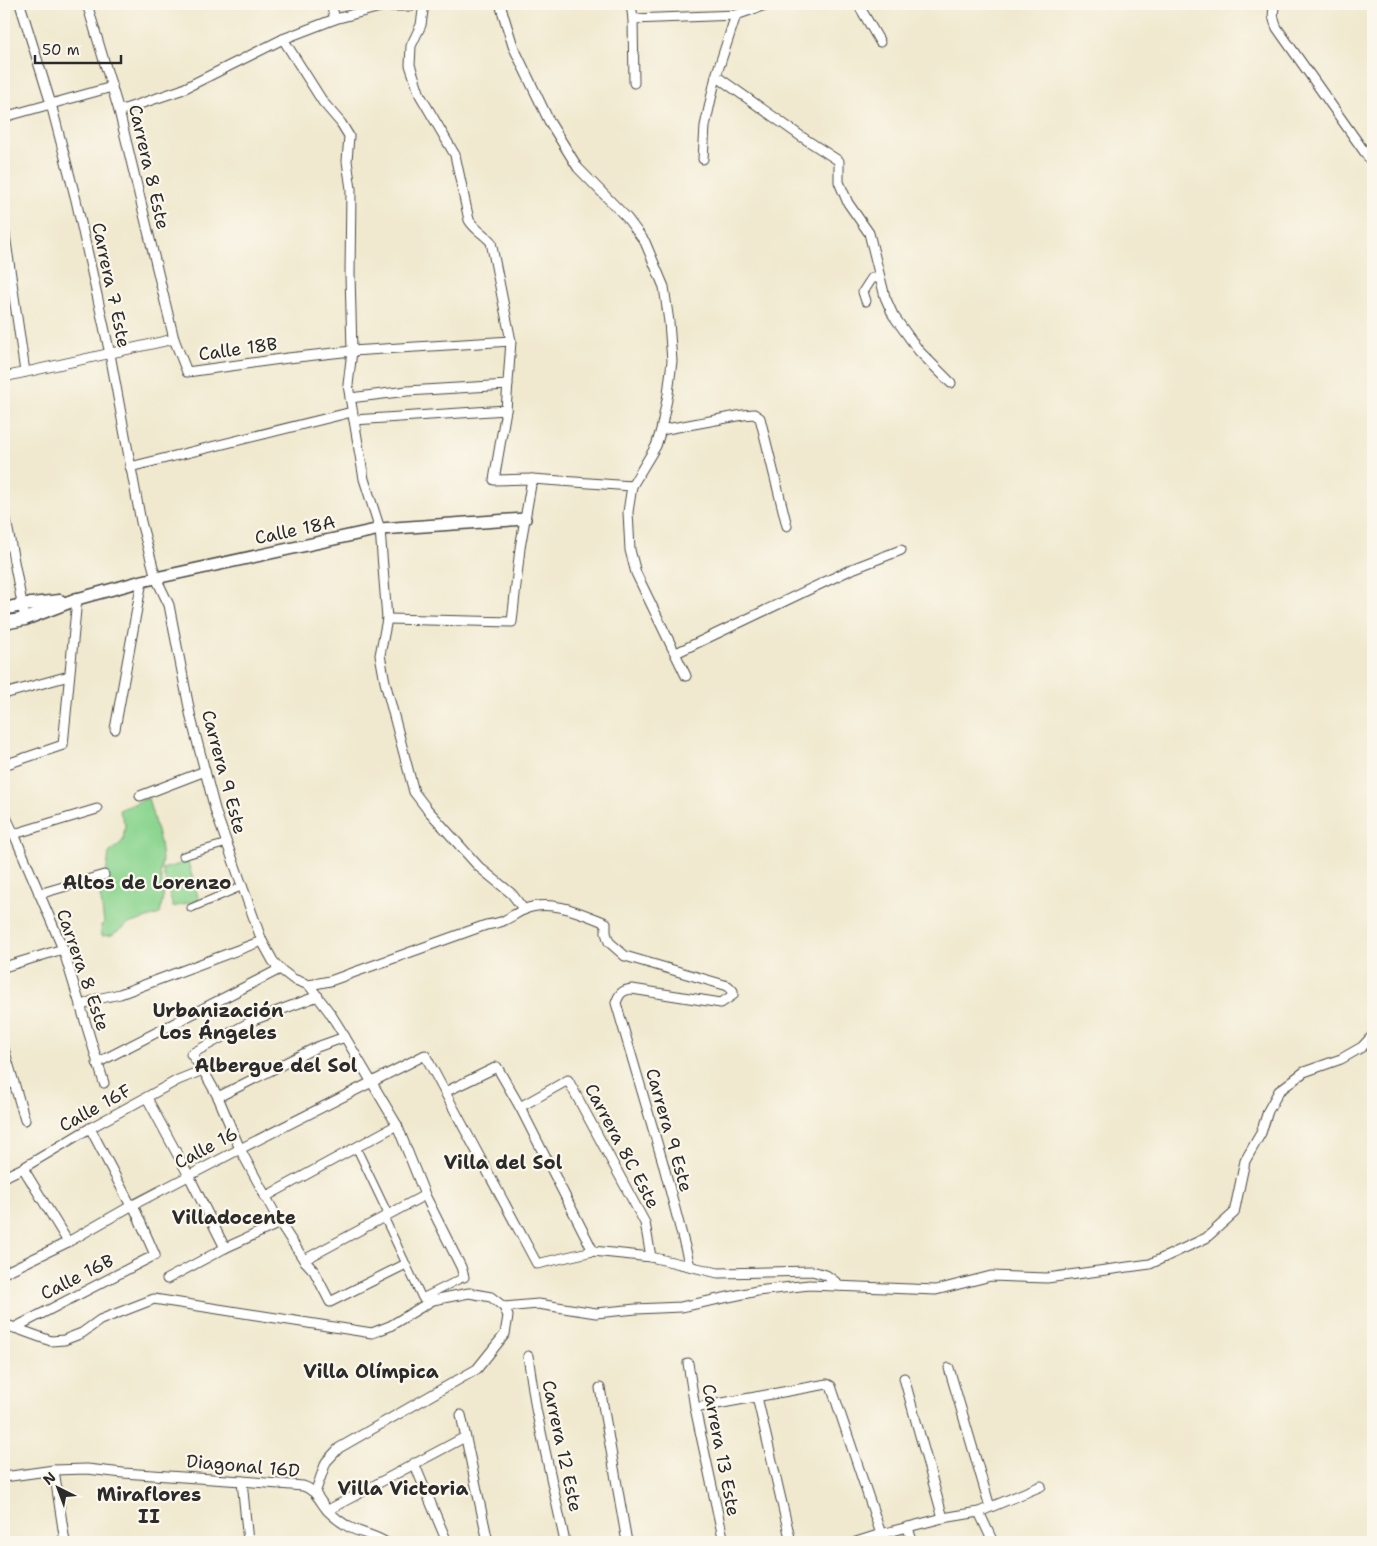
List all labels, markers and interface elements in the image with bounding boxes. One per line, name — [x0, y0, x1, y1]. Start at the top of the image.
scale bar — [35, 32, 121, 64]
text: 50 m — [42, 40, 80, 60]
street label: Carrera 8 Este — [123, 102, 175, 232]
street label: Carrera 7 Este — [86, 220, 136, 350]
street label: Calle 18B — [197, 332, 279, 366]
street label: Calle 18A — [252, 510, 338, 550]
street label: Carrera 9 Este — [196, 707, 252, 837]
district label: Altos de Lorenzo — [63, 870, 231, 895]
street label: Carrera 8 Este — [51, 906, 115, 1034]
district label: Urbanización Los Ángeles — [152, 998, 284, 1045]
district label: Albergue del Sol — [195, 1053, 358, 1078]
street label: Carrera 9 Este — [640, 1065, 698, 1195]
street label: Calle 16F — [55, 1078, 135, 1138]
street label: Carrera 8C Este — [579, 1079, 665, 1213]
street label: Calle 16 — [170, 1121, 242, 1175]
district label: Villa del Sol — [444, 1150, 563, 1175]
district label: Villadocente — [172, 1205, 296, 1230]
street label: Calle 16B — [36, 1248, 118, 1306]
district label: Villa Olímpica — [303, 1359, 439, 1384]
street label: Carrera 12 Este — [536, 1378, 588, 1514]
street label: Carrera 13 Este — [696, 1382, 746, 1518]
street label: Diagonal 16D — [185, 1449, 301, 1483]
north arrow — [32, 1464, 82, 1514]
text: N — [39, 1468, 59, 1489]
district label: Villa Victoria — [338, 1476, 468, 1501]
district label: Miraflores II — [97, 1482, 201, 1529]

